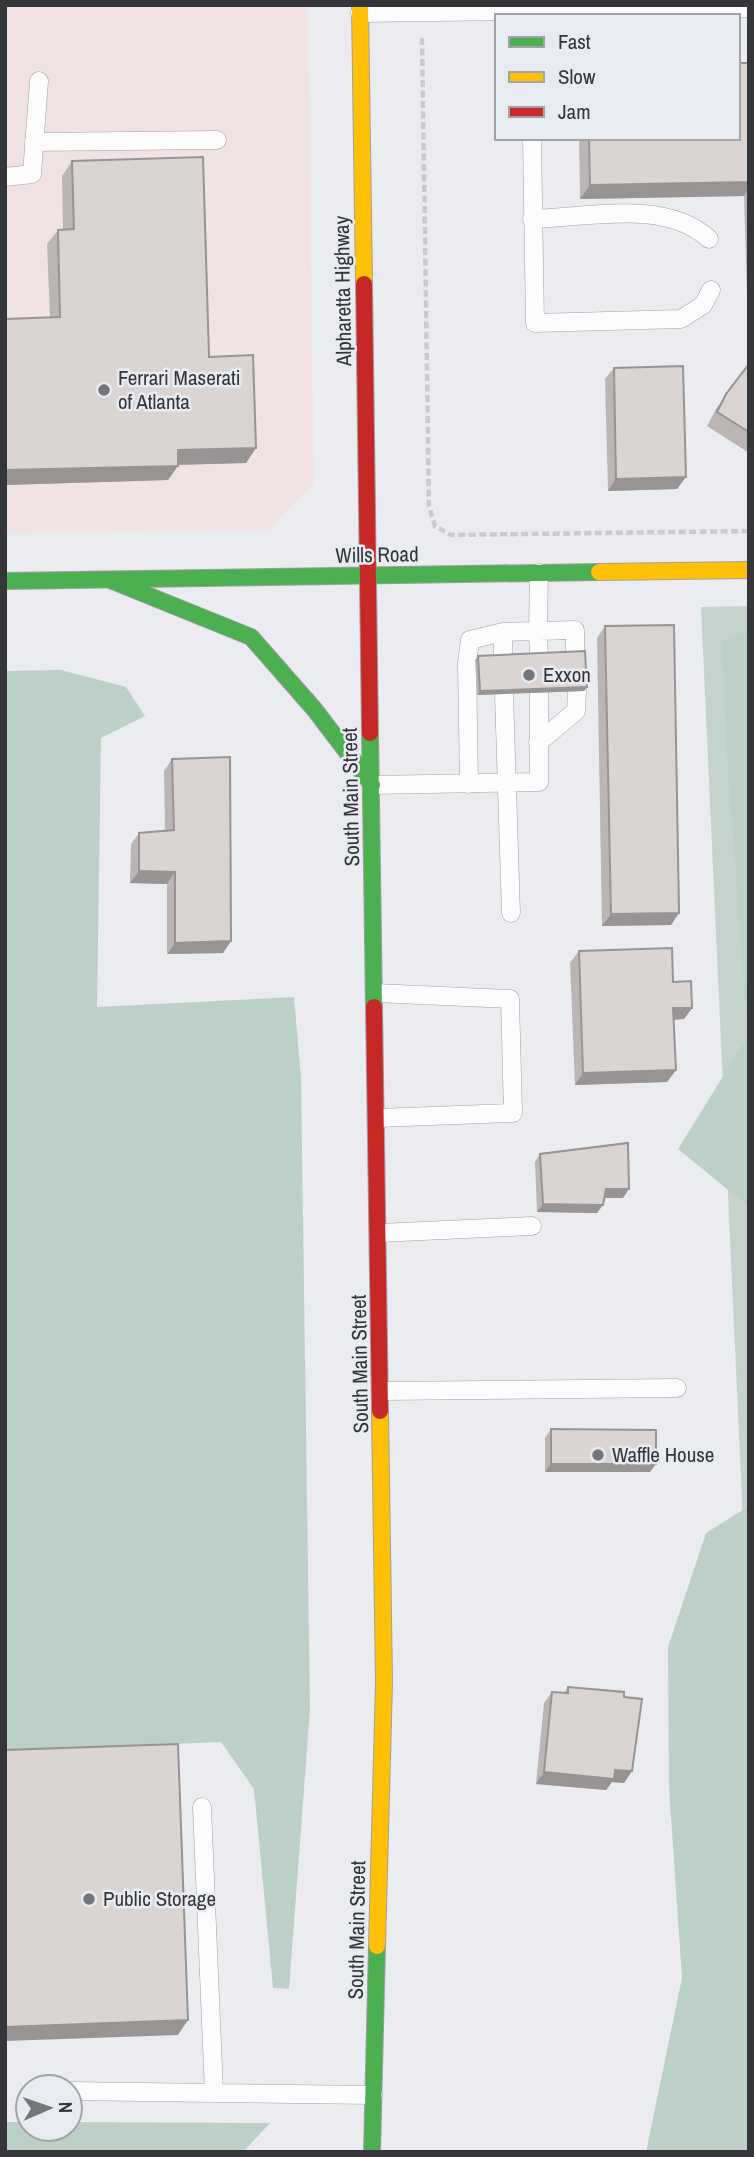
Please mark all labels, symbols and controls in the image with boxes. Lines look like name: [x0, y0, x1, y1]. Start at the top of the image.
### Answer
legend: [495, 14, 740, 140]
text: Fast: [558, 27, 591, 56]
text: Slow: [558, 62, 596, 91]
text: Jam: [558, 97, 591, 126]
street label: Alpharetta Highway: [327, 215, 358, 367]
place label: Ferrari Maserati of Atlanta: [118, 363, 241, 416]
marker: Ferrari Maserati of Atlanta: [96, 382, 112, 398]
street label: Wills Road: [335, 539, 419, 570]
place label: Exxon: [543, 660, 591, 689]
marker: Exxon: [521, 667, 537, 683]
street label: South Main Street: [335, 727, 366, 867]
street label: South Main Street: [344, 1294, 375, 1434]
place label: Waffle House: [612, 1440, 714, 1469]
marker: Waffle House: [590, 1447, 606, 1463]
street label: South Main Street: [341, 1860, 372, 2000]
place label: Public Storage: [103, 1884, 216, 1913]
marker: Public Storage: [81, 1891, 97, 1907]
north arrow: [14, 2073, 84, 2143]
text: N: [53, 2101, 79, 2113]

